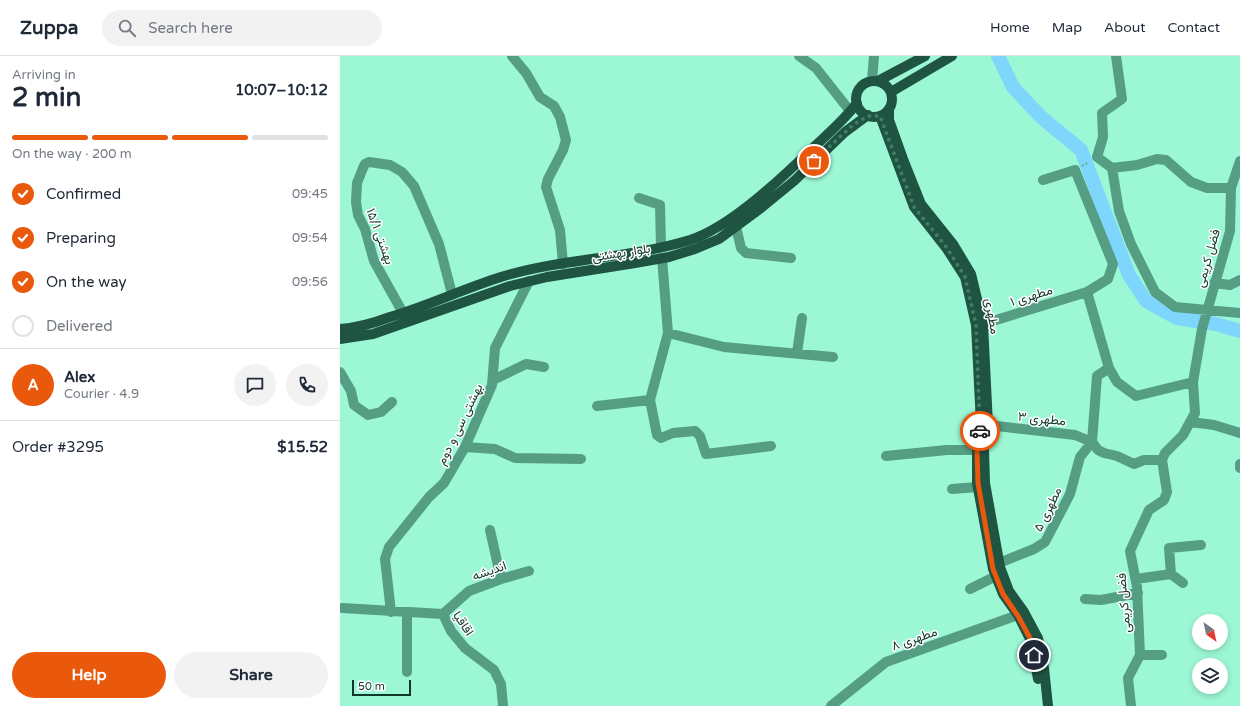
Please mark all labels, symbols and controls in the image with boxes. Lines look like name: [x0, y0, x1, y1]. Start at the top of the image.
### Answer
search box: [102, 10, 382, 46]
text: Zuppa: [20, 17, 78, 39]
icon: search: [116, 17, 138, 39]
text: Search here: [148, 19, 233, 37]
text: Home: [990, 19, 1030, 36]
text: Map: [1052, 19, 1082, 36]
text: About: [1104, 19, 1146, 36]
text: Contact: [1168, 19, 1220, 36]
text: Arriving in: [12, 67, 76, 83]
text: 10:07–10:12: [235, 81, 328, 99]
text: 2 min: [12, 82, 81, 113]
pin: [797, 144, 831, 178]
text: On the way · 200 m: [12, 146, 132, 162]
icon: bag: [803, 150, 825, 172]
icon: check: [12, 183, 34, 205]
text: Confirmed: [46, 185, 121, 203]
text: 09:45: [292, 186, 328, 202]
street label: ۱۵/۱ بهشتی: [363, 206, 398, 267]
icon: check: [12, 227, 34, 249]
street label: فضل کریمی: [1192, 227, 1224, 289]
text: Preparing: [46, 229, 116, 247]
text: 09:54: [292, 230, 328, 246]
street label: بلوار بهشتی: [591, 240, 652, 266]
icon: check: [12, 271, 34, 293]
text: On the way: [46, 273, 126, 291]
text: 09:56: [292, 274, 328, 290]
street label: مطهری ۱: [1008, 282, 1054, 310]
street label: مطهری: [981, 297, 1003, 336]
text: Delivered: [46, 317, 113, 335]
button: chat: [234, 364, 276, 406]
button: phone: [286, 364, 328, 406]
text: Alex: [64, 368, 95, 386]
text: A: [27, 376, 39, 394]
street label: بهشتی سی و دوم: [433, 381, 487, 468]
text: Courier · 4.9: [64, 386, 139, 402]
street label: مطهری ۳: [1017, 409, 1067, 429]
courier: [960, 411, 1000, 451]
icon: car: [969, 420, 991, 442]
text: Order #3295: [12, 438, 104, 456]
text: $15.52: [277, 438, 328, 456]
street label: مطهری ۵: [1030, 485, 1066, 534]
street label: اندیشه: [470, 558, 509, 584]
street label: فضل کریمی: [1113, 572, 1135, 634]
street label: اقاقیا: [449, 608, 477, 639]
north arrow: [1192, 614, 1228, 650]
map controls: [1192, 614, 1228, 694]
street label: مطهری ۸: [889, 624, 939, 654]
pin: [1017, 638, 1051, 672]
icon: home: [1023, 644, 1045, 666]
button: Help: [12, 652, 166, 698]
button: Share: [174, 652, 328, 698]
button: layers: [1192, 658, 1228, 694]
scale bar: [352, 678, 411, 697]
text: 50 m: [358, 680, 385, 693]

